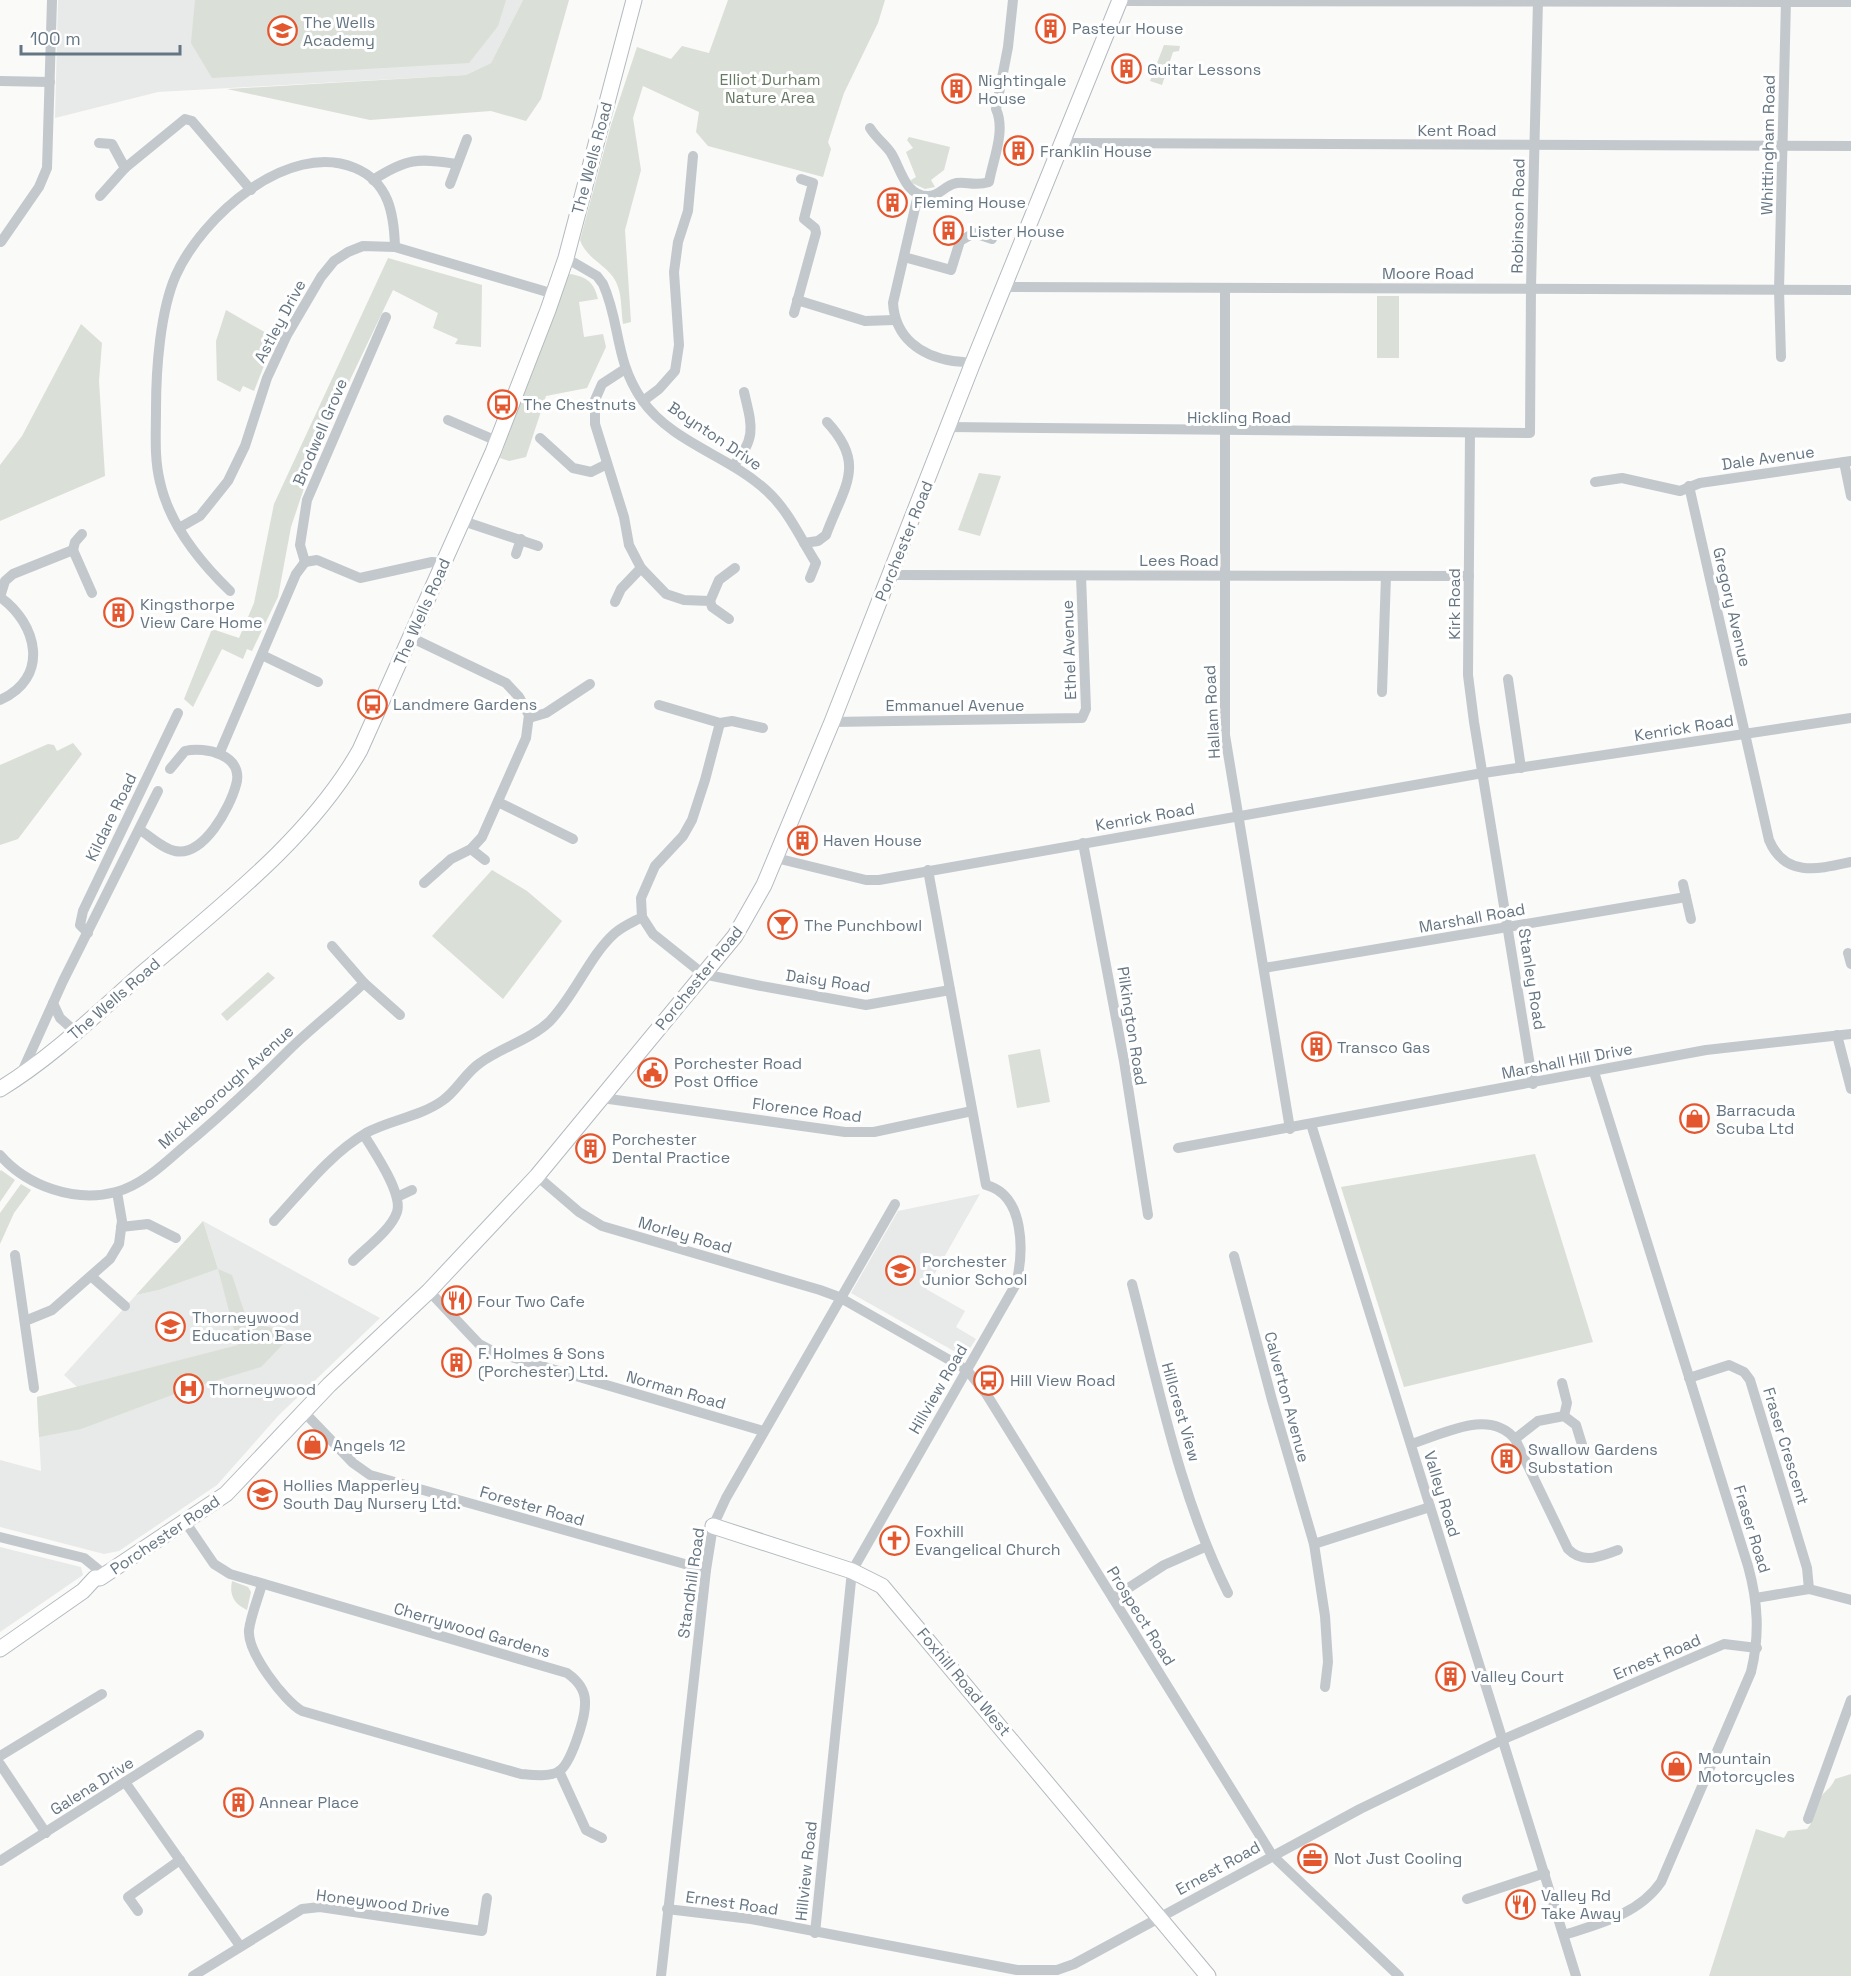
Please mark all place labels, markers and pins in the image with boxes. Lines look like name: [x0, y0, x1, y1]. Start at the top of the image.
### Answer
place label: The Wells Academy: [303, 12, 375, 51]
building icon: Pasteur House: [1035, 12, 1067, 44]
school or university icon: The Wells Academy: [266, 15, 298, 47]
place label: Pasteur House: [1072, 18, 1183, 39]
building icon: Guitar Lessons: [1110, 53, 1142, 85]
place label: Guitar Lessons: [1147, 59, 1261, 80]
place label: Nightingale House: [978, 70, 1066, 109]
building icon: Nightingale House: [941, 73, 973, 105]
building icon: Franklin House: [1003, 135, 1035, 167]
place label: Franklin House: [1040, 141, 1152, 162]
building icon: Fleming House: [877, 186, 909, 218]
place label: Fleming House: [914, 192, 1026, 213]
building icon: Lister House: [932, 215, 964, 247]
place label: Lister House: [969, 221, 1065, 242]
bus stop icon: The Chestnuts: [486, 388, 518, 420]
place label: The Chestnuts: [523, 394, 636, 415]
place label: Kingsthorpe View Care Home: [140, 594, 262, 633]
building icon: Kingsthorpe View Care Home: [103, 597, 135, 629]
bus stop icon: Landmere Gardens: [356, 688, 388, 720]
place label: Landmere Gardens: [393, 694, 537, 715]
building icon: Haven House: [786, 824, 818, 856]
place label: Haven House: [823, 830, 922, 851]
bar icon: The Punchbowl: [767, 909, 799, 941]
place label: The Punchbowl: [804, 915, 922, 936]
building icon: Transco Gas: [1300, 1031, 1332, 1063]
place label: Transco Gas: [1337, 1037, 1430, 1058]
place label: Porchester Road Post Office: [674, 1053, 802, 1092]
public building icon: Porchester Road Post Office: [637, 1056, 669, 1088]
place label: Barracuda Scuba Ltd: [1716, 1100, 1795, 1139]
shop icon: Barracuda Scuba Ltd: [1679, 1103, 1711, 1135]
place label: Porchester Dental Practice: [612, 1129, 730, 1168]
building icon: Porchester Dental Practice: [575, 1132, 607, 1164]
place label: Porchester Junior School: [922, 1251, 1028, 1290]
school or university icon: Porchester Junior School: [885, 1254, 917, 1286]
restaurant icon: Four Two Cafe: [440, 1285, 472, 1317]
place label: Four Two Cafe: [477, 1291, 585, 1312]
place label: Thorneywood Education Base: [192, 1307, 312, 1346]
school or university icon: Thorneywood Education Base: [155, 1310, 187, 1342]
place label: F. Holmes & Sons (Porchester) Ltd.: [478, 1343, 608, 1382]
building icon: F. Holmes & Sons (Porchester) Ltd.: [441, 1346, 473, 1378]
bus stop icon: Hill View Road: [973, 1364, 1005, 1396]
place label: Hill View Road: [1010, 1370, 1116, 1391]
hospital icon: Thorneywood: [172, 1373, 204, 1405]
place label: Thorneywood: [209, 1379, 316, 1400]
shop icon: Angels 12: [296, 1429, 328, 1461]
place label: Angels 12: [333, 1435, 405, 1456]
place label: Swallow Gardens Substation: [1528, 1439, 1658, 1478]
building icon: Swallow Gardens Substation: [1491, 1442, 1523, 1474]
place label: Hollies Mapperley South Day Nursery Ltd.: [283, 1475, 461, 1514]
school or university icon: Hollies Mapperley South Day Nursery Ltd.: [246, 1478, 278, 1510]
place label: Foxhill Evangelical Church: [915, 1521, 1061, 1560]
church icon: Foxhill Evangelical Church: [878, 1524, 910, 1556]
building icon: Valley Court: [1434, 1660, 1466, 1692]
place label: Valley Court: [1471, 1666, 1564, 1687]
place label: Mountain Motorcycles: [1698, 1748, 1795, 1787]
shop icon: Mountain Motorcycles: [1661, 1751, 1693, 1783]
building icon: Annear Place: [222, 1786, 254, 1818]
place label: Annear Place: [259, 1792, 359, 1813]
office icon: Not Just Cooling: [1297, 1842, 1329, 1874]
place label: Not Just Cooling: [1334, 1848, 1462, 1869]
place label: Valley Rd Take Away: [1541, 1885, 1621, 1924]
restaurant icon: Valley Rd Take Away: [1504, 1888, 1536, 1920]

